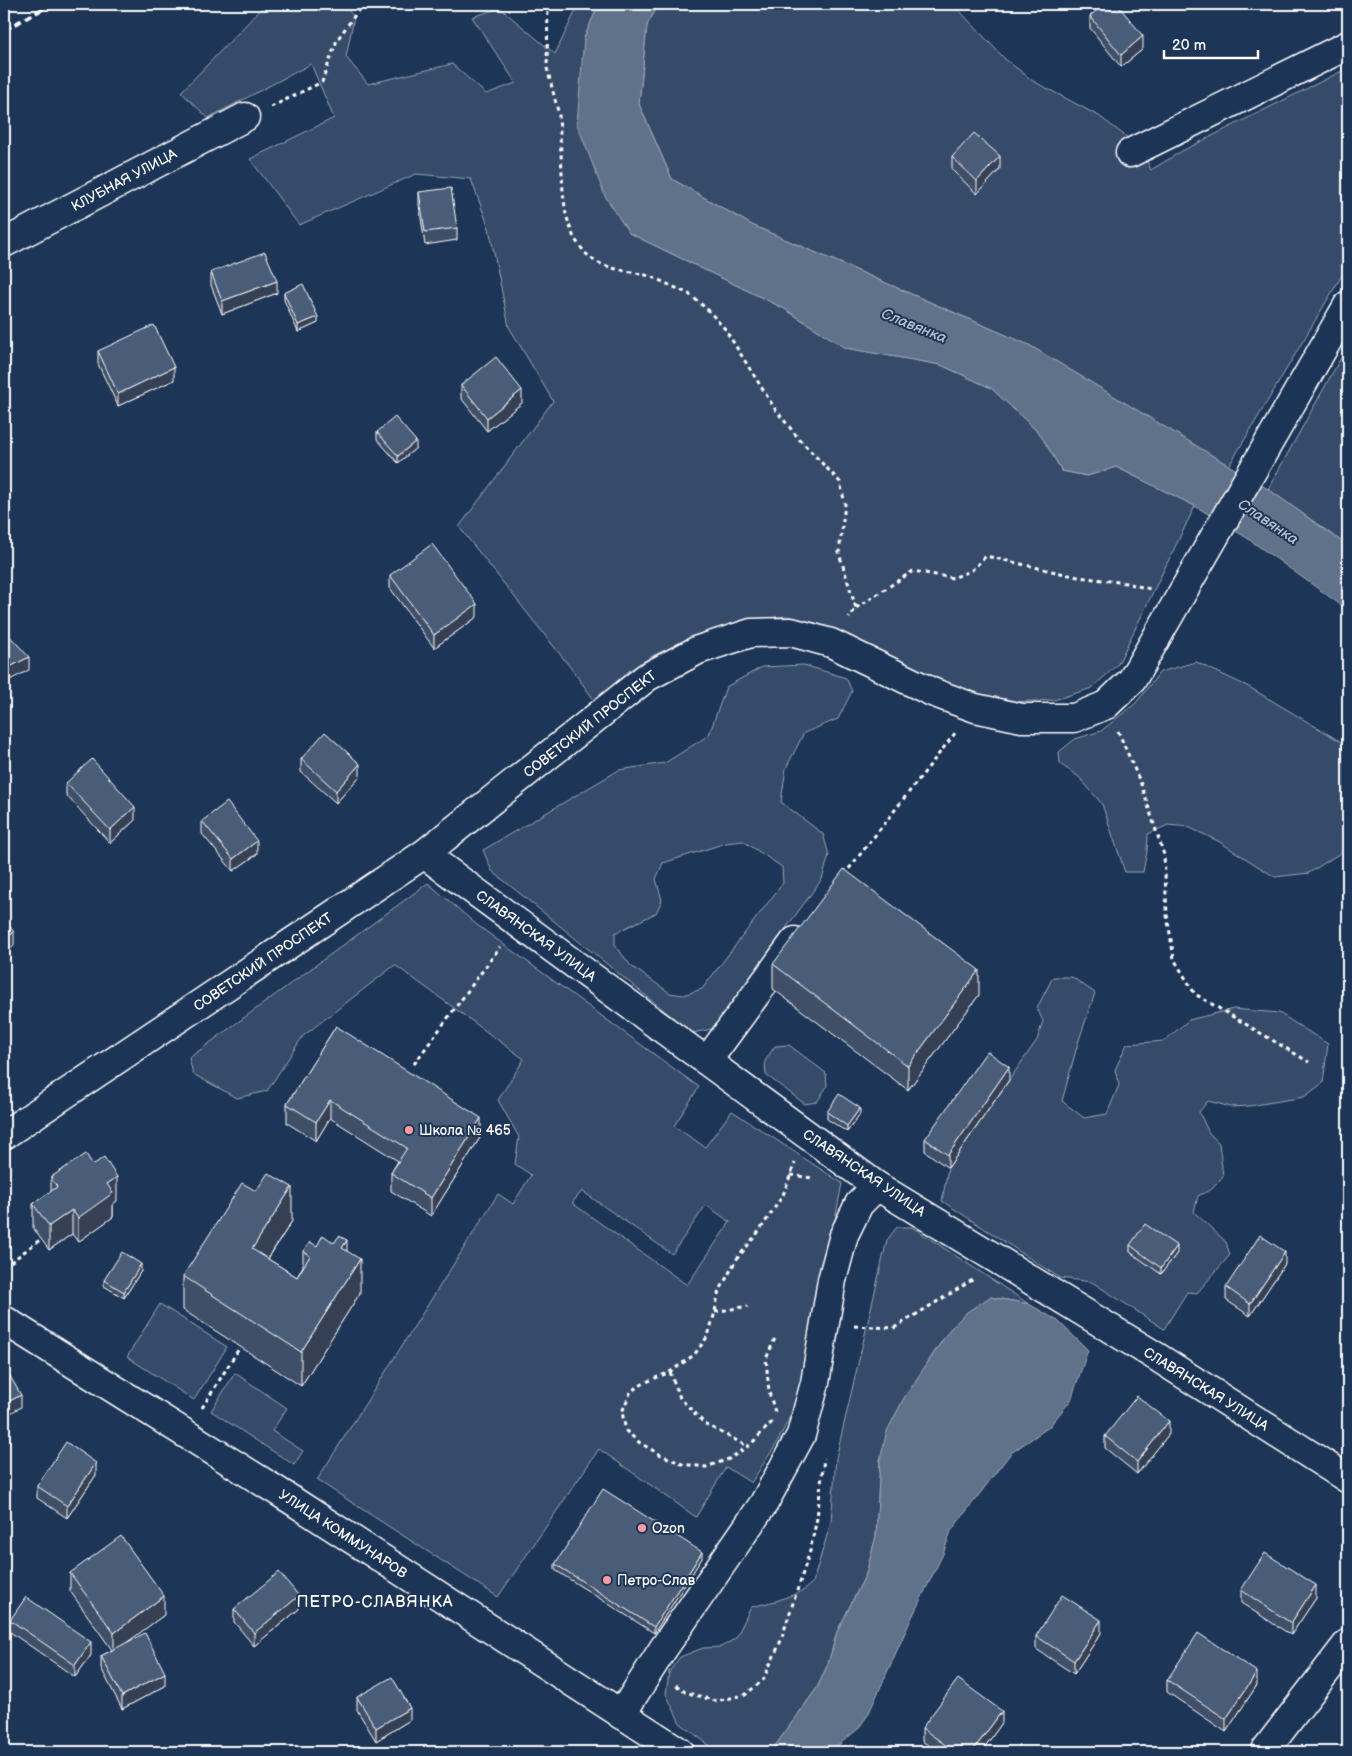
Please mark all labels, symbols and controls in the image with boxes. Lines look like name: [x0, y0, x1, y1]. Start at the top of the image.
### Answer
scale bar: [1164, 28, 1258, 60]
text: 20 m: [1172, 36, 1206, 55]
street label: КЛУБНАЯ УЛИЦА: [68, 145, 180, 215]
water label: Славянка: [878, 304, 950, 348]
water label: Славянка: [1234, 495, 1302, 549]
street label: СОВЕТСКИЙ ПРОСПЕКТ: [520, 666, 660, 781]
street label: СЛАВЯНСКАЯ УЛИЦА: [473, 887, 600, 986]
street label: СОВЕТСКИЙ ПРОСПЕКТ: [190, 909, 336, 1015]
place label: Школа № 465: [419, 1122, 511, 1139]
marker: Школа № 465: [403, 1124, 415, 1136]
street label: СЛАВЯНСКАЯ УЛИЦА: [800, 1126, 929, 1221]
street label: СЛАВЯНСКАЯ УЛИЦА: [1140, 1344, 1272, 1435]
street label: УЛИЦА КОММУНАРОВ: [276, 1486, 410, 1582]
place label: Ozon: [652, 1520, 685, 1537]
marker: Ozon: [636, 1522, 648, 1534]
place label: Петро-Слав: [617, 1572, 696, 1589]
marker: Петро-Слав: [601, 1574, 613, 1586]
district label: ПЕТРО-СЛАВЯНКА: [296, 1593, 454, 1612]

